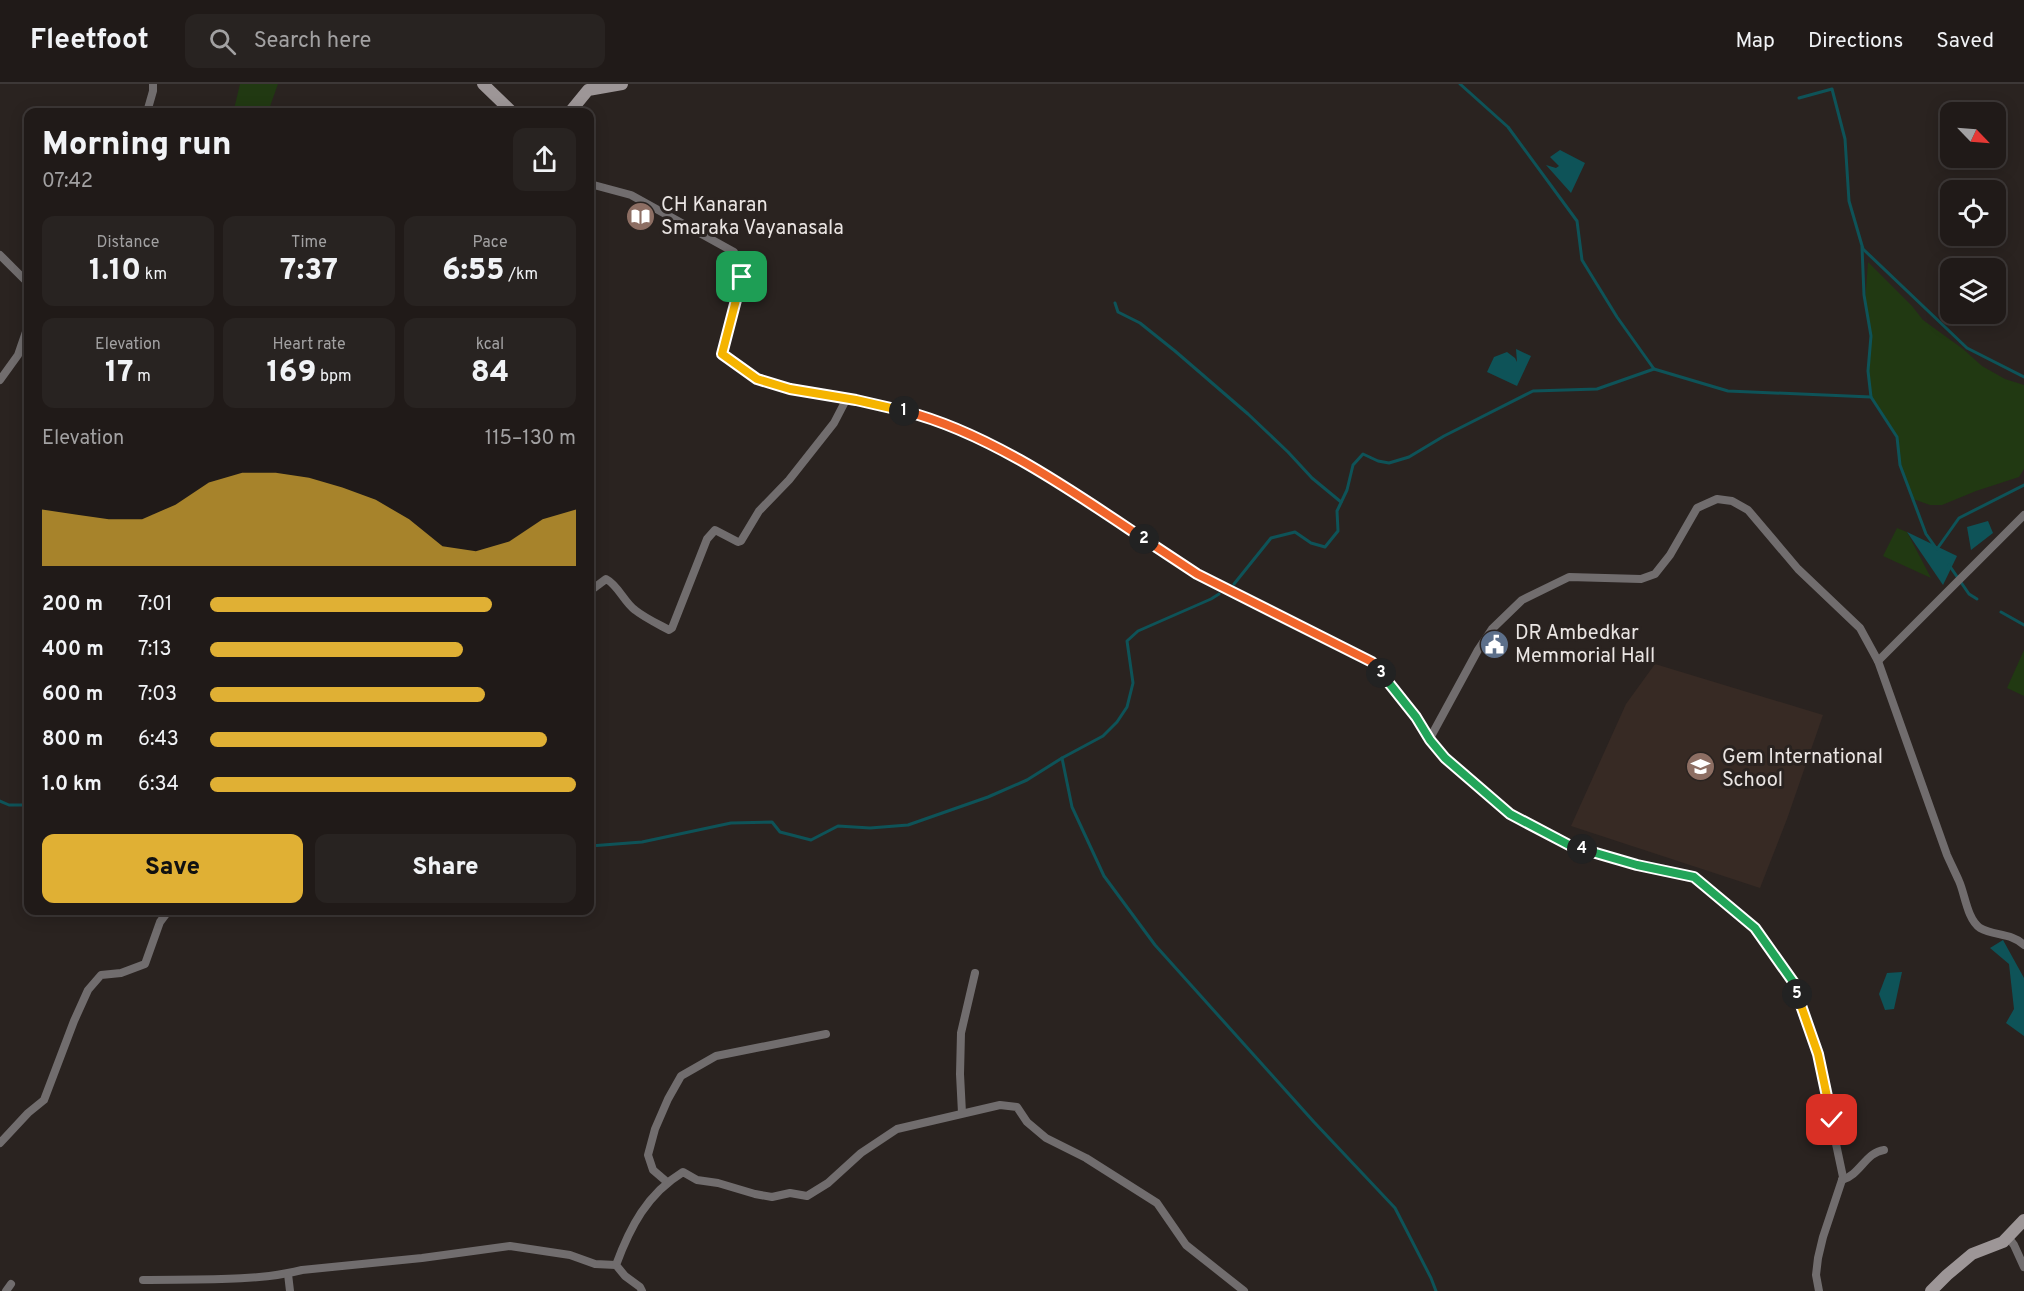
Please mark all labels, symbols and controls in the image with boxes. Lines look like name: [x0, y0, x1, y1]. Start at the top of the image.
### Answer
search box: [185, 14, 605, 68]
text: Fleetfoot: [30, 23, 149, 59]
icon: search: [206, 25, 239, 58]
text: Search here: [254, 28, 371, 55]
text: Map: [1735, 28, 1775, 55]
text: Directions: [1808, 28, 1903, 55]
text: Saved: [1936, 28, 1994, 55]
north arrow: [1940, 102, 2006, 168]
map controls: [1940, 102, 2006, 324]
text: Morning run: [42, 125, 232, 167]
button: share: [513, 128, 576, 191]
text: 07:42: [42, 169, 93, 195]
button: locate: [1940, 180, 2006, 246]
place label: CH Kanaran Smaraka Vayanasala: [661, 193, 844, 242]
library icon: CH Kanaran Smaraka Vayanasala: [624, 200, 656, 232]
text: Distance: [97, 233, 159, 253]
text: Time: [291, 233, 327, 253]
text: Pace: [472, 233, 508, 253]
pin: [716, 251, 767, 302]
text: 1.10: [89, 253, 141, 290]
text: 7:37: [280, 253, 338, 290]
text: 6:55: [442, 253, 504, 290]
button: layers: [1940, 258, 2006, 324]
icon: arrive: [725, 260, 758, 293]
text: km: [141, 265, 167, 285]
text: /km: [504, 265, 538, 285]
text: Elevation: [95, 335, 161, 355]
text: Heart rate: [272, 335, 346, 355]
text: kcal: [476, 335, 504, 355]
text: 17: [105, 355, 134, 392]
text: 169: [266, 355, 316, 392]
text: 84: [471, 355, 509, 392]
text: m: [134, 367, 151, 387]
text: bpm: [316, 367, 352, 387]
pin: 1: [889, 396, 919, 426]
text: 1: [901, 401, 907, 421]
text: Elevation: [42, 426, 124, 452]
text: 115–130 m: [485, 426, 576, 452]
pin: 2: [1129, 524, 1159, 554]
text: 2: [1139, 529, 1149, 549]
text: 200 m: [42, 592, 103, 618]
text: 7:01: [138, 592, 172, 618]
place label: DR Ambedkar Memmorial Hall: [1515, 621, 1655, 670]
public building icon: DR Ambedkar Memmorial Hall: [1478, 628, 1510, 660]
text: 400 m: [42, 637, 104, 663]
text: 7:13: [138, 637, 172, 663]
pin: 3: [1366, 658, 1396, 688]
text: 3: [1376, 663, 1386, 683]
text: 600 m: [42, 682, 103, 708]
text: 7:03: [138, 682, 177, 708]
text: 800 m: [42, 727, 103, 753]
text: 6:43: [138, 727, 179, 753]
place label: Gem International School: [1722, 745, 1883, 794]
school or university icon: Gem International School: [1685, 751, 1717, 783]
text: 1.0 km: [42, 772, 102, 798]
text: 6:34: [138, 772, 179, 798]
button: Save: [42, 834, 303, 903]
button: Share: [315, 834, 576, 903]
pin: 4: [1567, 834, 1597, 864]
text: 4: [1577, 839, 1587, 859]
pin: 5: [1782, 979, 1812, 1009]
text: 5: [1792, 984, 1802, 1004]
pin: [1806, 1094, 1857, 1145]
icon: check: [1815, 1103, 1848, 1136]

